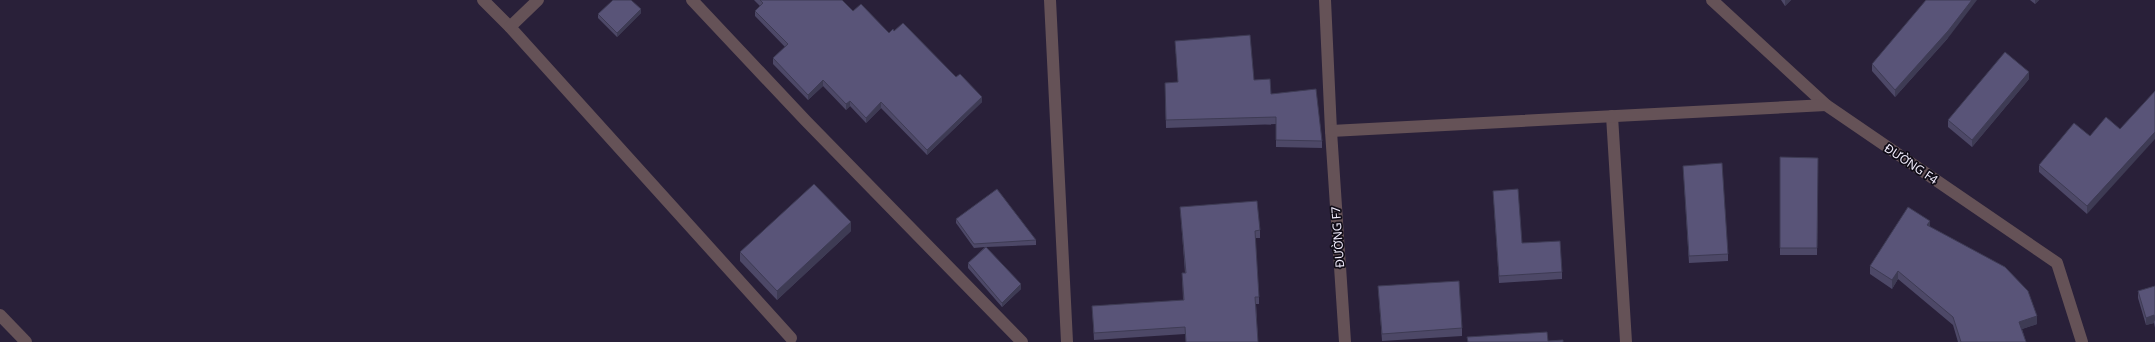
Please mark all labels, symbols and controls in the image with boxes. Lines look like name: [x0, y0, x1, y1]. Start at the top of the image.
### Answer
street label: ĐƯỜNG F4: [1881, 139, 1942, 188]
street label: ĐƯỜNG F7: [1327, 206, 1348, 268]

